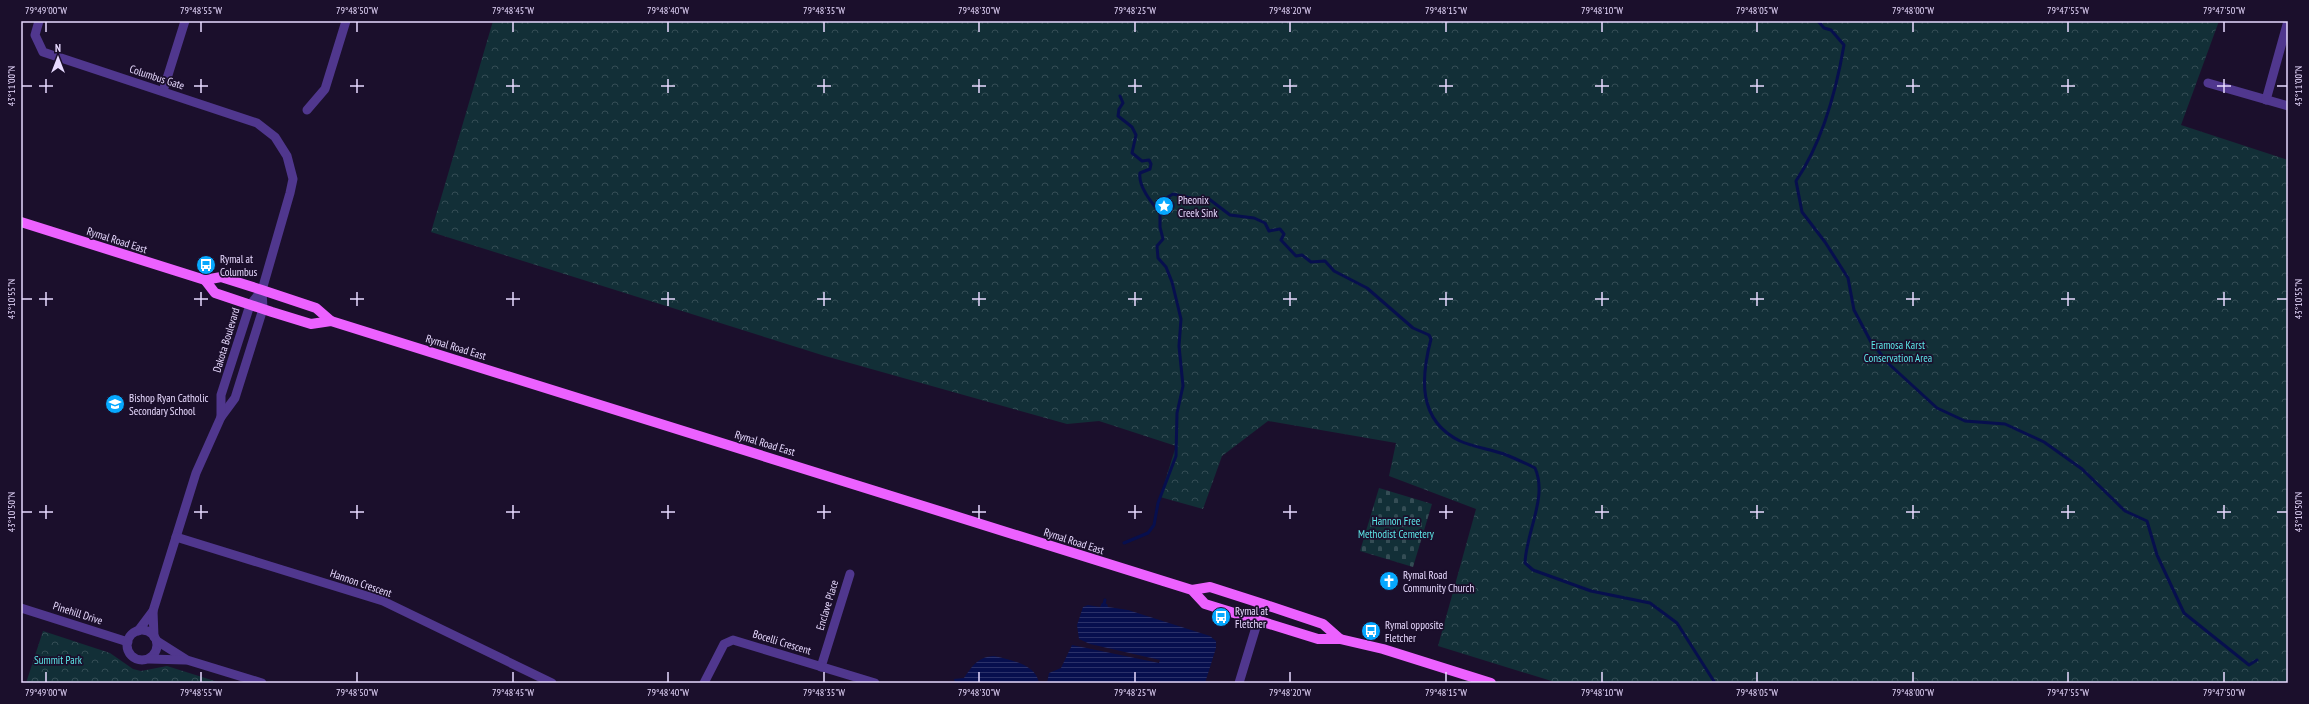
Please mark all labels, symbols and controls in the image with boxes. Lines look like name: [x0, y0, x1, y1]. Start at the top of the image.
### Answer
text: 79°49'00"W: [25, 4, 67, 17]
text: 79°48'55"W: [180, 4, 222, 17]
text: 79°48'50"W: [336, 4, 378, 17]
text: 79°48'45"W: [492, 4, 534, 17]
text: 79°48'40"W: [647, 4, 689, 17]
text: 79°48'35"W: [803, 4, 845, 17]
text: 79°48'30"W: [958, 4, 1000, 17]
text: 79°48'25"W: [1114, 4, 1156, 17]
text: 79°48'20"W: [1269, 4, 1311, 17]
text: 79°48'15"W: [1425, 4, 1467, 17]
text: 79°48'10"W: [1581, 4, 1623, 17]
text: 79°48'05"W: [1736, 4, 1778, 17]
text: 79°48'00"W: [1892, 4, 1934, 17]
text: 79°47'55"W: [2047, 4, 2089, 17]
text: 79°47'50"W: [2203, 4, 2245, 17]
north arrow: [38, 38, 78, 78]
text: N: [55, 41, 61, 55]
street label: Columbus Gate: [128, 62, 187, 93]
text: 43°11'00"N: [5, 66, 18, 106]
text: 43°11'00"N: [2292, 66, 2305, 106]
place label: Pheonix Creek Sink: [1178, 193, 1218, 220]
place icon: Pheonix Creek Sink: [1153, 195, 1175, 217]
street label: Rymal Road East: [85, 224, 149, 256]
place label: Rymal at Columbus: [220, 252, 258, 279]
bus stop icon: Rymal at Columbus: [195, 254, 217, 276]
text: 43°10'55"N: [5, 279, 18, 319]
text: 43°10'55"N: [2292, 279, 2305, 319]
street label: Dakota Boulevard: [210, 306, 243, 374]
street label: Rymal Road East: [424, 331, 488, 363]
park label: Eramosa Karst Conservation Area: [1864, 338, 1932, 365]
place label: Bishop Ryan Catholic Secondary School: [129, 391, 209, 418]
school or university icon: Bishop Ryan Catholic Secondary School: [104, 393, 126, 415]
street label: Rymal Road East: [733, 427, 797, 459]
text: 43°10'50"N: [5, 492, 18, 532]
text: 43°10'50"N: [2292, 492, 2305, 532]
park label: Hannon Free Methodist Cemetery: [1358, 514, 1435, 541]
street label: Rymal Road East: [1042, 525, 1106, 557]
street label: Hannon Crescent: [328, 566, 394, 600]
place label: Rymal Road Community Church: [1403, 568, 1474, 595]
church icon: Rymal Road Community Church: [1378, 570, 1400, 592]
street label: Enclave Place: [813, 578, 841, 632]
street label: Pinehill Drive: [51, 598, 105, 628]
place label: Rymal at Fletcher: [1235, 604, 1268, 631]
bus stop icon: Rymal at Fletcher: [1210, 606, 1232, 628]
place label: Rymal opposite Fletcher: [1385, 618, 1444, 645]
bus stop icon: Rymal opposite Fletcher: [1360, 620, 1382, 642]
street label: Bocelli Crescent: [751, 626, 813, 658]
park label: Summit Park: [34, 653, 83, 667]
text: 79°49'00"W: [25, 686, 67, 699]
text: 79°48'55"W: [180, 686, 222, 699]
text: 79°48'50"W: [336, 686, 378, 699]
text: 79°48'45"W: [492, 686, 534, 699]
text: 79°48'40"W: [647, 686, 689, 699]
text: 79°48'35"W: [803, 686, 845, 699]
text: 79°48'30"W: [958, 686, 1000, 699]
text: 79°48'25"W: [1114, 686, 1156, 699]
text: 79°48'20"W: [1269, 686, 1311, 699]
text: 79°48'15"W: [1425, 686, 1467, 699]
text: 79°48'10"W: [1581, 686, 1623, 699]
text: 79°48'05"W: [1736, 686, 1778, 699]
text: 79°48'00"W: [1892, 686, 1934, 699]
text: 79°47'55"W: [2047, 686, 2089, 699]
text: 79°47'50"W: [2203, 686, 2245, 699]

